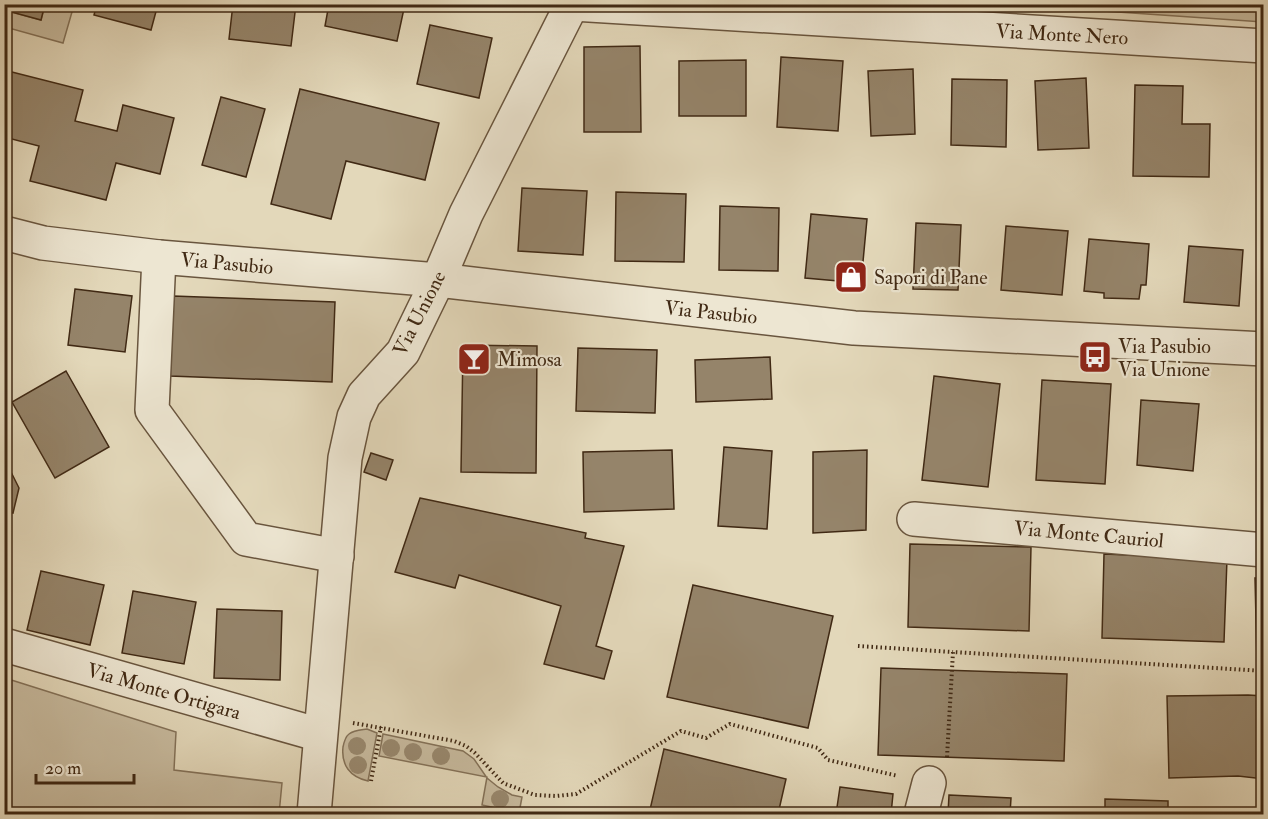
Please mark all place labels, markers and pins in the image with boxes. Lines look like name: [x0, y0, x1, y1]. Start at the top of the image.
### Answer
shop icon: Sapori di Pane: [833, 259, 869, 295]
place label: Sapori di Pane: [874, 265, 988, 291]
place label: Via Pasubio Via Unione: [1118, 334, 1211, 382]
bus stop icon: Via Pasubio Via Unione: [1077, 339, 1113, 375]
bar icon: Mimosa: [456, 341, 492, 377]
place label: Mimosa: [497, 347, 563, 372]

